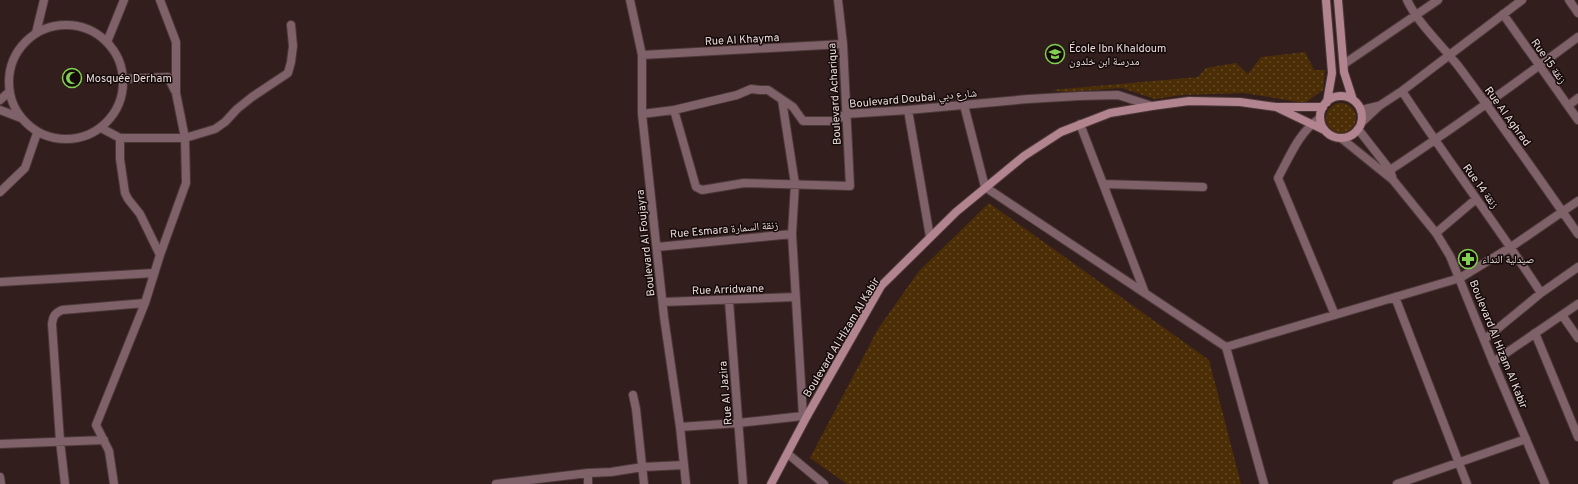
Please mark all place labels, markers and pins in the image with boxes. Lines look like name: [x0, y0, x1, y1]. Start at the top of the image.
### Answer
place label: École Ibn Khaldoum مدرسة ابن خلدون: [1069, 41, 1166, 69]
school or university icon: École Ibn Khaldoum مدرسة ابن خلدون: [1044, 43, 1066, 65]
mosque icon: Mosquée Derham: [61, 67, 83, 89]
place label: Mosquée Derham: [86, 72, 172, 86]
pharmacy icon: صيدلية النداء: [1457, 248, 1479, 270]
place label: صيدلية النداء: [1482, 253, 1534, 267]

